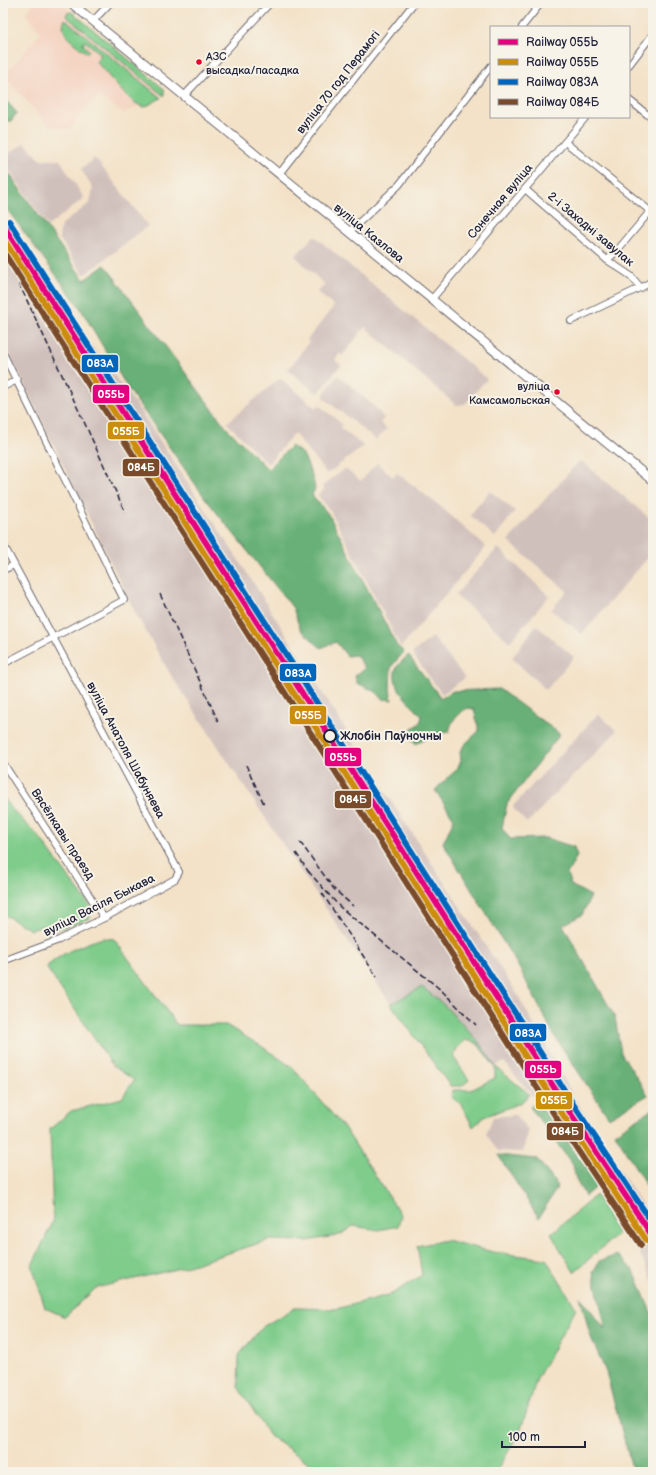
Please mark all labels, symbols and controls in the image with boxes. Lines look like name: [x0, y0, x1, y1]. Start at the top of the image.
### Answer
legend: [490, 26, 630, 118]
street label: вуліца 70 год Перамогі: [293, 28, 383, 137]
text: Railway 055Ь: [526, 35, 598, 50]
place label: АЗС высадка/пасадка: [205, 50, 300, 77]
text: Railway 055Б: [526, 55, 599, 70]
marker: АЗС высадка/пасадка: [194, 57, 204, 67]
text: Railway 083А: [526, 75, 599, 90]
text: Railway 084Б: [526, 95, 600, 110]
street label: Сонечная вуліца: [465, 161, 536, 242]
street label: 2-і Заходні завулак: [544, 189, 637, 270]
street label: вуліца Казлова: [331, 200, 407, 266]
line badge: 083А: [81, 354, 119, 373]
text: 083А: [87, 357, 113, 370]
place label: вуліца Камсамольская: [469, 380, 550, 407]
line badge: 055Ь: [92, 384, 130, 404]
marker: вуліца Камсамольская: [552, 387, 562, 397]
text: 055Ь: [98, 388, 125, 401]
line badge: 055Б: [107, 421, 145, 440]
text: 055Б: [112, 425, 140, 438]
line badge: 084Б: [122, 458, 160, 477]
text: 084Б: [127, 461, 155, 474]
line badge: 083А: [279, 663, 317, 682]
text: 083А: [285, 667, 311, 680]
street label: вуліца Анатоля Шабуняева: [83, 679, 168, 821]
line badge: 055Б: [289, 705, 327, 725]
text: 055Б: [294, 709, 322, 722]
marker: Жлобін Паўночны: [323, 729, 337, 743]
place label: Жлобін Паўночны: [340, 729, 442, 744]
line badge: 055Ь: [324, 747, 362, 767]
text: 055Ь: [330, 751, 357, 764]
street label: Вясёлкавы праезд: [28, 786, 98, 883]
line badge: 084Б: [334, 790, 372, 809]
text: 084Б: [339, 793, 367, 806]
street label: вуліца Васіля Быкава: [41, 871, 157, 940]
line badge: 083А: [509, 1023, 547, 1042]
text: 083А: [515, 1027, 541, 1040]
line badge: 055Ь: [524, 1060, 562, 1079]
text: 055Ь: [530, 1063, 557, 1076]
line badge: 055Б: [535, 1091, 573, 1110]
text: 055Б: [540, 1094, 568, 1107]
line badge: 084Б: [546, 1122, 584, 1141]
text: 084Б: [551, 1125, 579, 1138]
scale bar: [502, 1423, 585, 1449]
text: 100 m: [508, 1430, 540, 1445]

